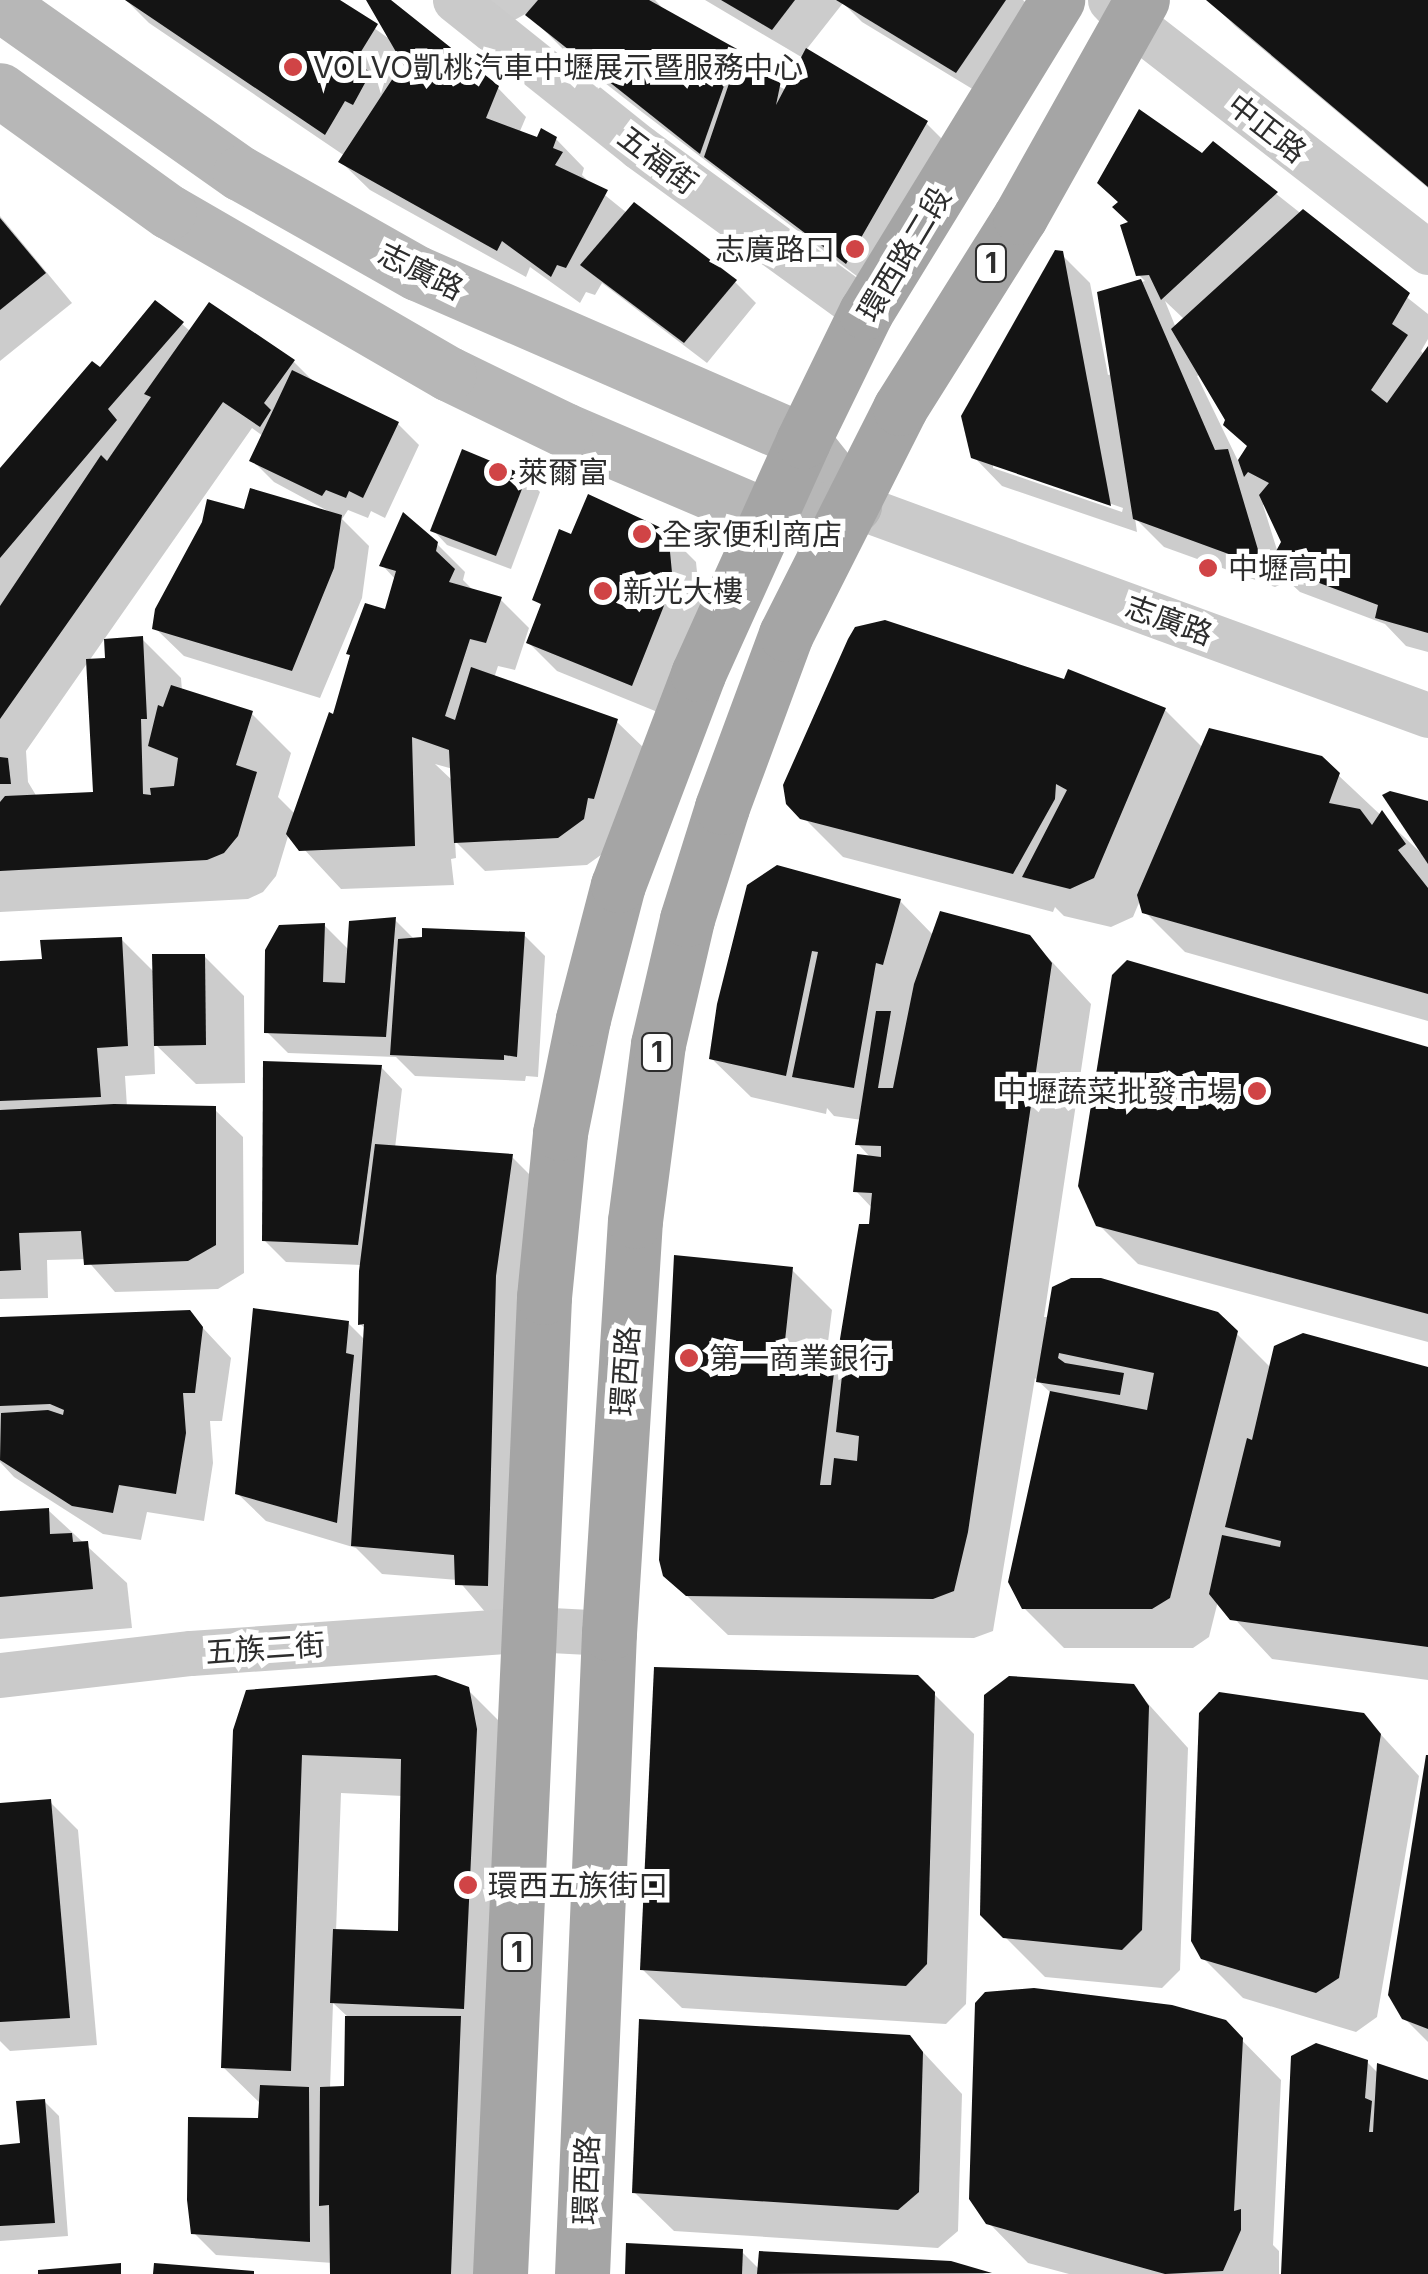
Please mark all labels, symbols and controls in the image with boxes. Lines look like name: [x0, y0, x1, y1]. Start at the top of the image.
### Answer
place label: VOLVO凱桃汽車中壢展示暨服務中心: [313, 49, 803, 85]
marker: VOLVO凱桃汽車中壢展示暨服務中心: [282, 56, 304, 78]
street label: 中正路: [1220, 86, 1314, 170]
street label: 五福街: [611, 119, 705, 201]
street label: 環西路二段: [850, 180, 958, 328]
place label: 志廣路口: [715, 231, 835, 267]
street label: 志廣路: [373, 235, 469, 307]
marker: 志廣路口: [844, 238, 866, 260]
road number: 1: [974, 240, 1008, 286]
place label: 萊爾富: [518, 454, 608, 490]
marker: 萊爾富: [487, 461, 509, 483]
place label: 全家便利商店: [662, 516, 842, 552]
marker: 全家便利商店: [631, 523, 653, 545]
place label: 中壢高中: [1228, 550, 1348, 586]
marker: 中壢高中: [1197, 557, 1219, 579]
place label: 新光大樓: [623, 573, 743, 609]
marker: 新光大樓: [592, 580, 614, 602]
street label: 志廣路: [1121, 588, 1217, 652]
road number: 1: [640, 1029, 674, 1075]
place label: 中壢蔬菜批發市場: [997, 1073, 1237, 1109]
marker: 中壢蔬菜批發市場: [1246, 1080, 1268, 1102]
street label: 環西路: [604, 1325, 646, 1417]
place label: 第一商業銀行: [709, 1340, 889, 1376]
marker: 第一商業銀行: [678, 1347, 700, 1369]
street label: 五族二街: [204, 1626, 326, 1670]
place label: 環西五族街口: [488, 1867, 668, 1903]
marker: 環西五族街口: [457, 1874, 479, 1896]
road number: 1: [500, 1929, 534, 1975]
street label: 環西路: [566, 2134, 606, 2226]

